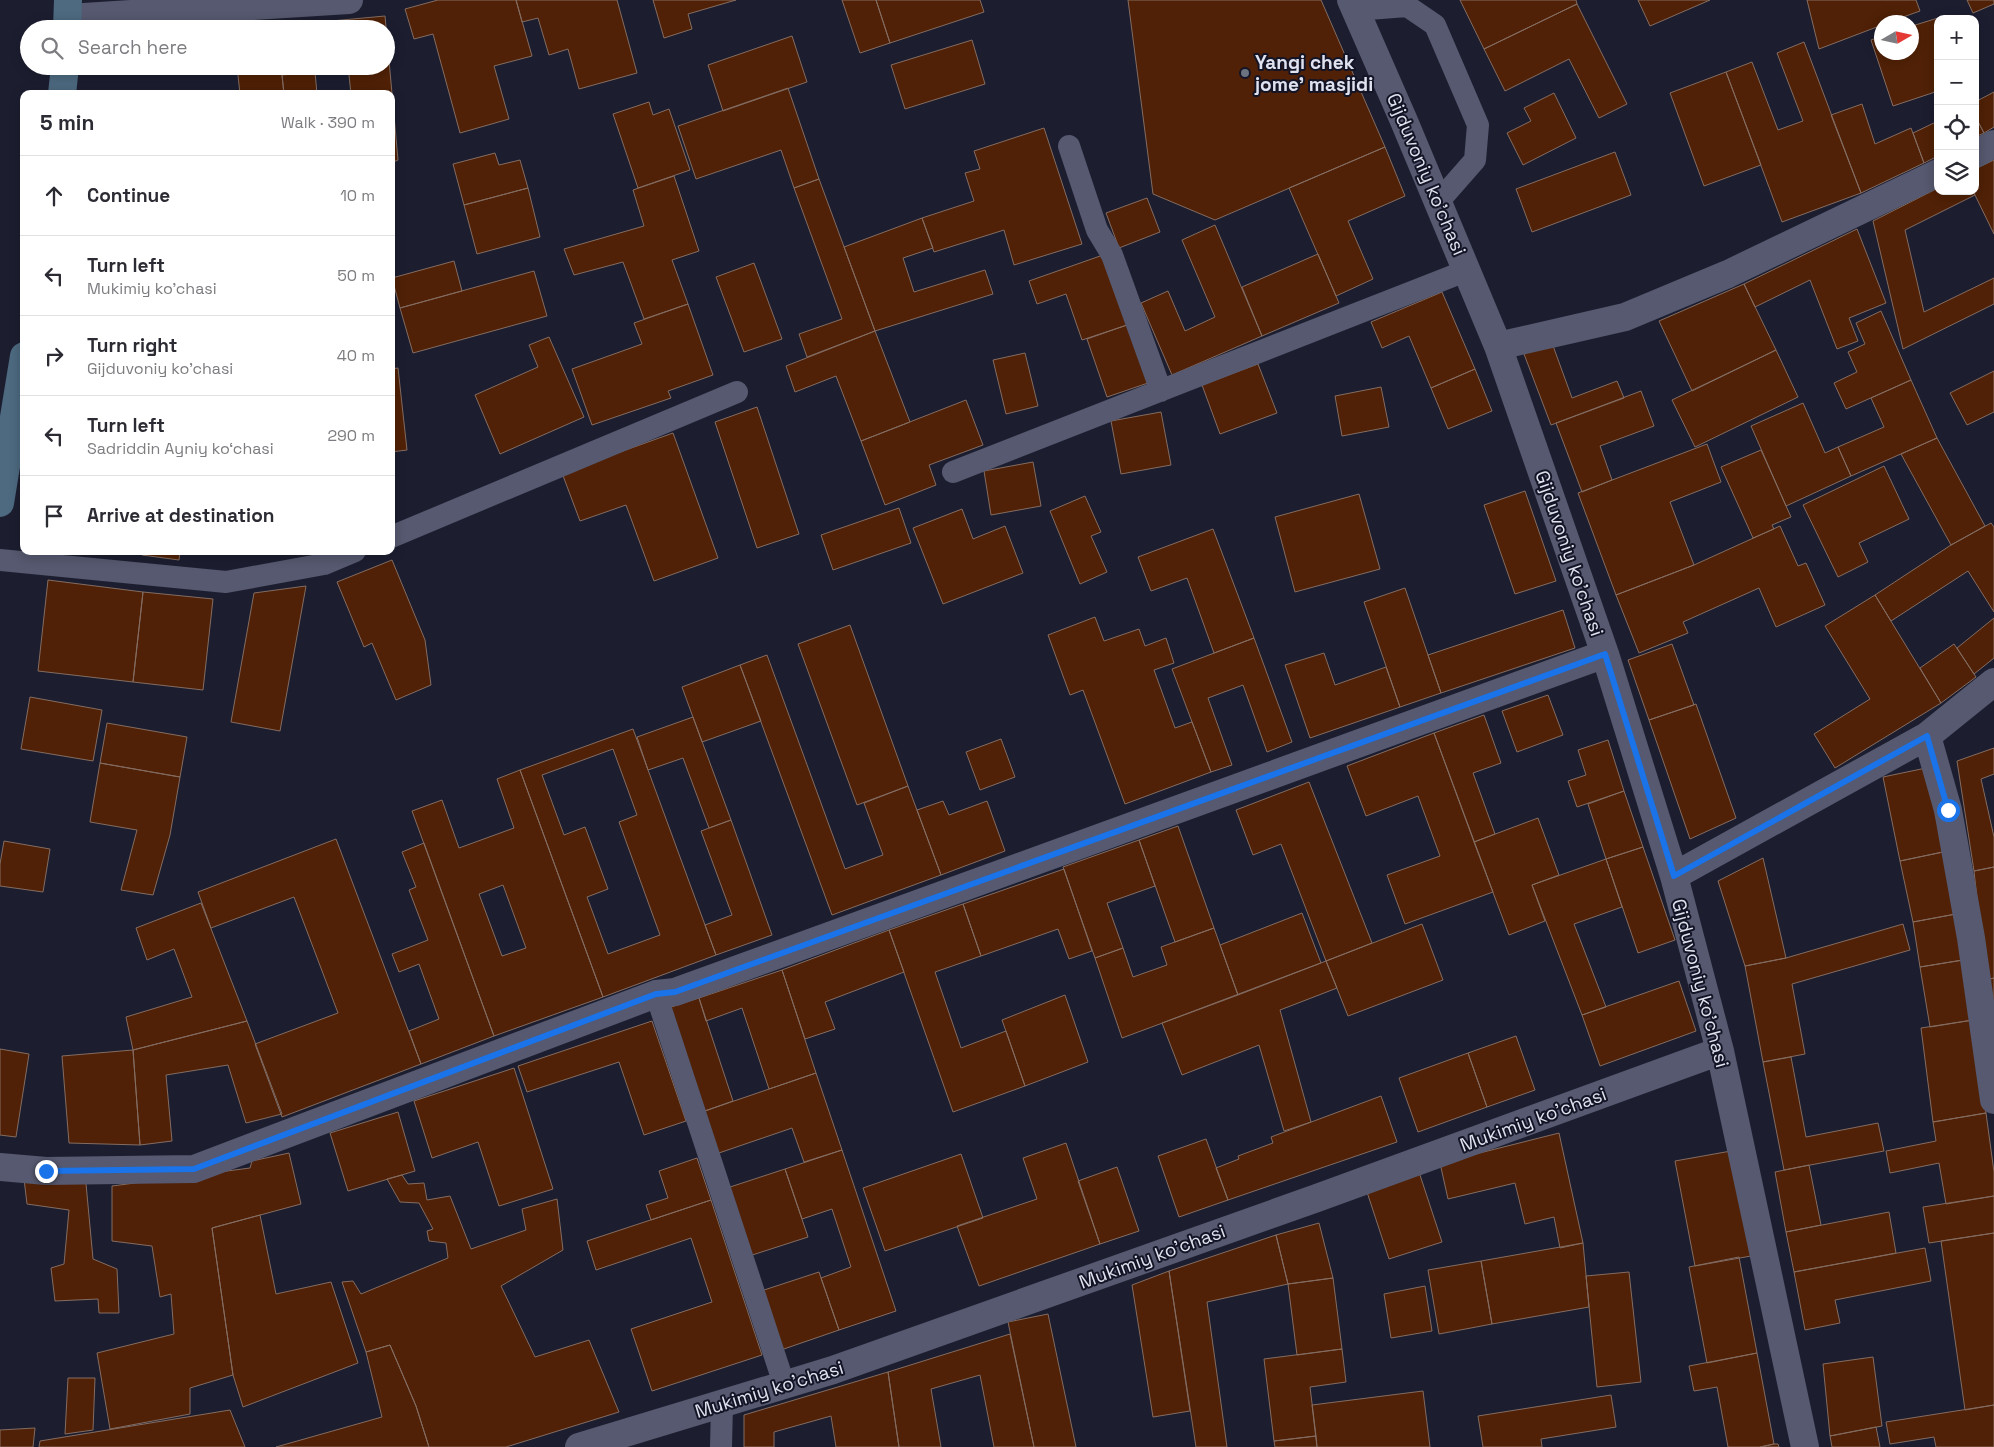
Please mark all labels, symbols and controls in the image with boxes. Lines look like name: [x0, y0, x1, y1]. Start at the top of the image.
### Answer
north arrow: [1874, 15, 1919, 60]
map controls: [1934, 15, 1979, 195]
button: +: [1934, 15, 1979, 60]
search box: [20, 20, 395, 75]
icon: search: [38, 34, 66, 62]
text: Search here: [78, 35, 188, 60]
place label: Yangi chek jome' masjidi: [1254, 50, 1373, 97]
button: −: [1934, 60, 1979, 105]
marker: Yangi chek jome' masjidi: [1239, 67, 1251, 79]
street label: Gijduvoniy ko'chasi: [1381, 89, 1472, 259]
button: locate: [1934, 105, 1979, 150]
text: 5 min: [40, 109, 94, 136]
text: Walk · 390 m: [281, 112, 375, 133]
button: layers: [1934, 150, 1979, 195]
icon: ahead: [40, 182, 68, 210]
text: Continue: [87, 183, 170, 208]
text: 10 m: [340, 185, 375, 206]
text: Turn left: [87, 253, 165, 278]
icon: left: [40, 262, 68, 290]
text: 50 m: [337, 265, 375, 286]
text: Mukimiy ko'chasi: [87, 278, 217, 299]
text: Turn right: [87, 333, 177, 358]
icon: right: [40, 342, 68, 370]
text: 40 m: [337, 345, 375, 366]
text: Gijduvoniy ko'chasi: [87, 358, 233, 379]
text: Turn left: [87, 413, 165, 438]
icon: left: [40, 422, 68, 450]
text: 290 m: [327, 425, 375, 446]
text: Sadriddin Ayniy koʻchasi: [87, 438, 274, 459]
street label: Gijduvoniy ko'chasi: [1529, 467, 1610, 639]
icon: arrive: [40, 502, 68, 530]
text: Arrive at destination: [87, 503, 275, 528]
route start: [1937, 799, 1960, 822]
street label: Gijduvoniy ko'chasi: [1666, 896, 1735, 1070]
street label: Mukimiy ko'chasi: [1457, 1081, 1610, 1158]
route end: [35, 1160, 58, 1183]
street label: Mukimiy ko'chasi: [1076, 1218, 1229, 1295]
street label: Mukimiy ko'chasi: [692, 1355, 846, 1424]

